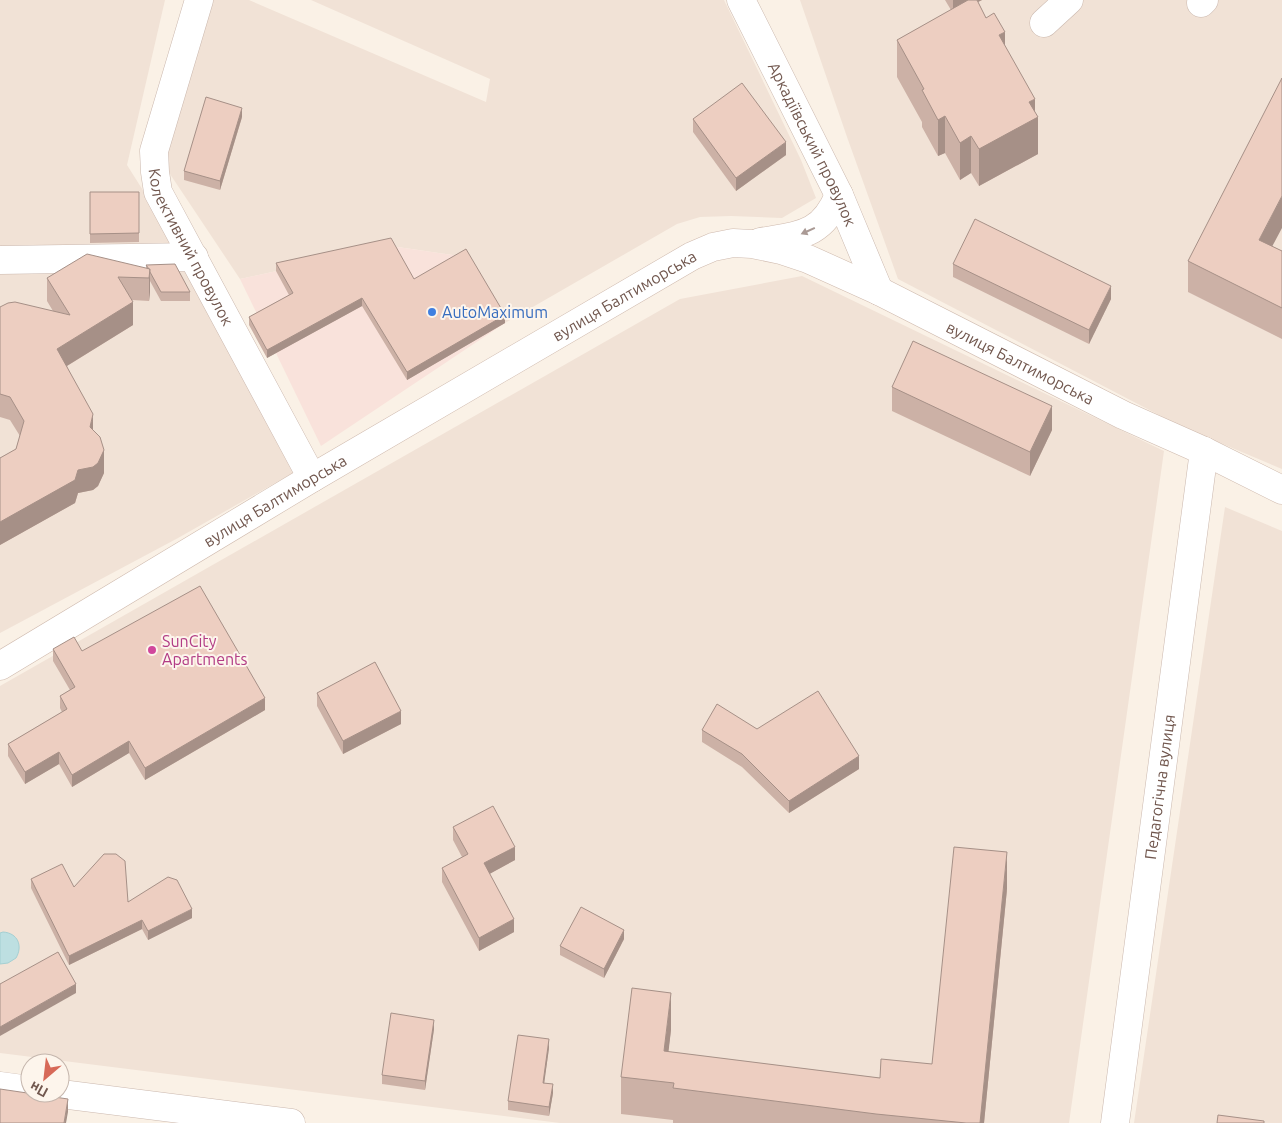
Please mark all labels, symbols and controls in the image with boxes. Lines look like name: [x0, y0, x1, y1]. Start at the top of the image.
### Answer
street label: Аркадіївський провулок: [765, 59, 860, 229]
street label: Колективний провулок: [146, 167, 237, 329]
one-way arrow: [801, 227, 815, 235]
street label: вулиця Балтиморська: [549, 247, 699, 345]
place label: AutoMaximum: [442, 303, 548, 321]
marker: AutoMaximum: [426, 306, 438, 318]
street label: вулиця Балтиморська: [943, 318, 1097, 408]
street label: вулиця Балтиморська: [200, 451, 350, 550]
place label: SunCity Apartments: [162, 632, 247, 668]
marker: SunCity Apartments: [146, 644, 158, 656]
street label: Педагогічна вулиця: [1141, 713, 1178, 861]
north arrow: [20, 1053, 70, 1103]
text: Пн: [27, 1078, 51, 1101]

